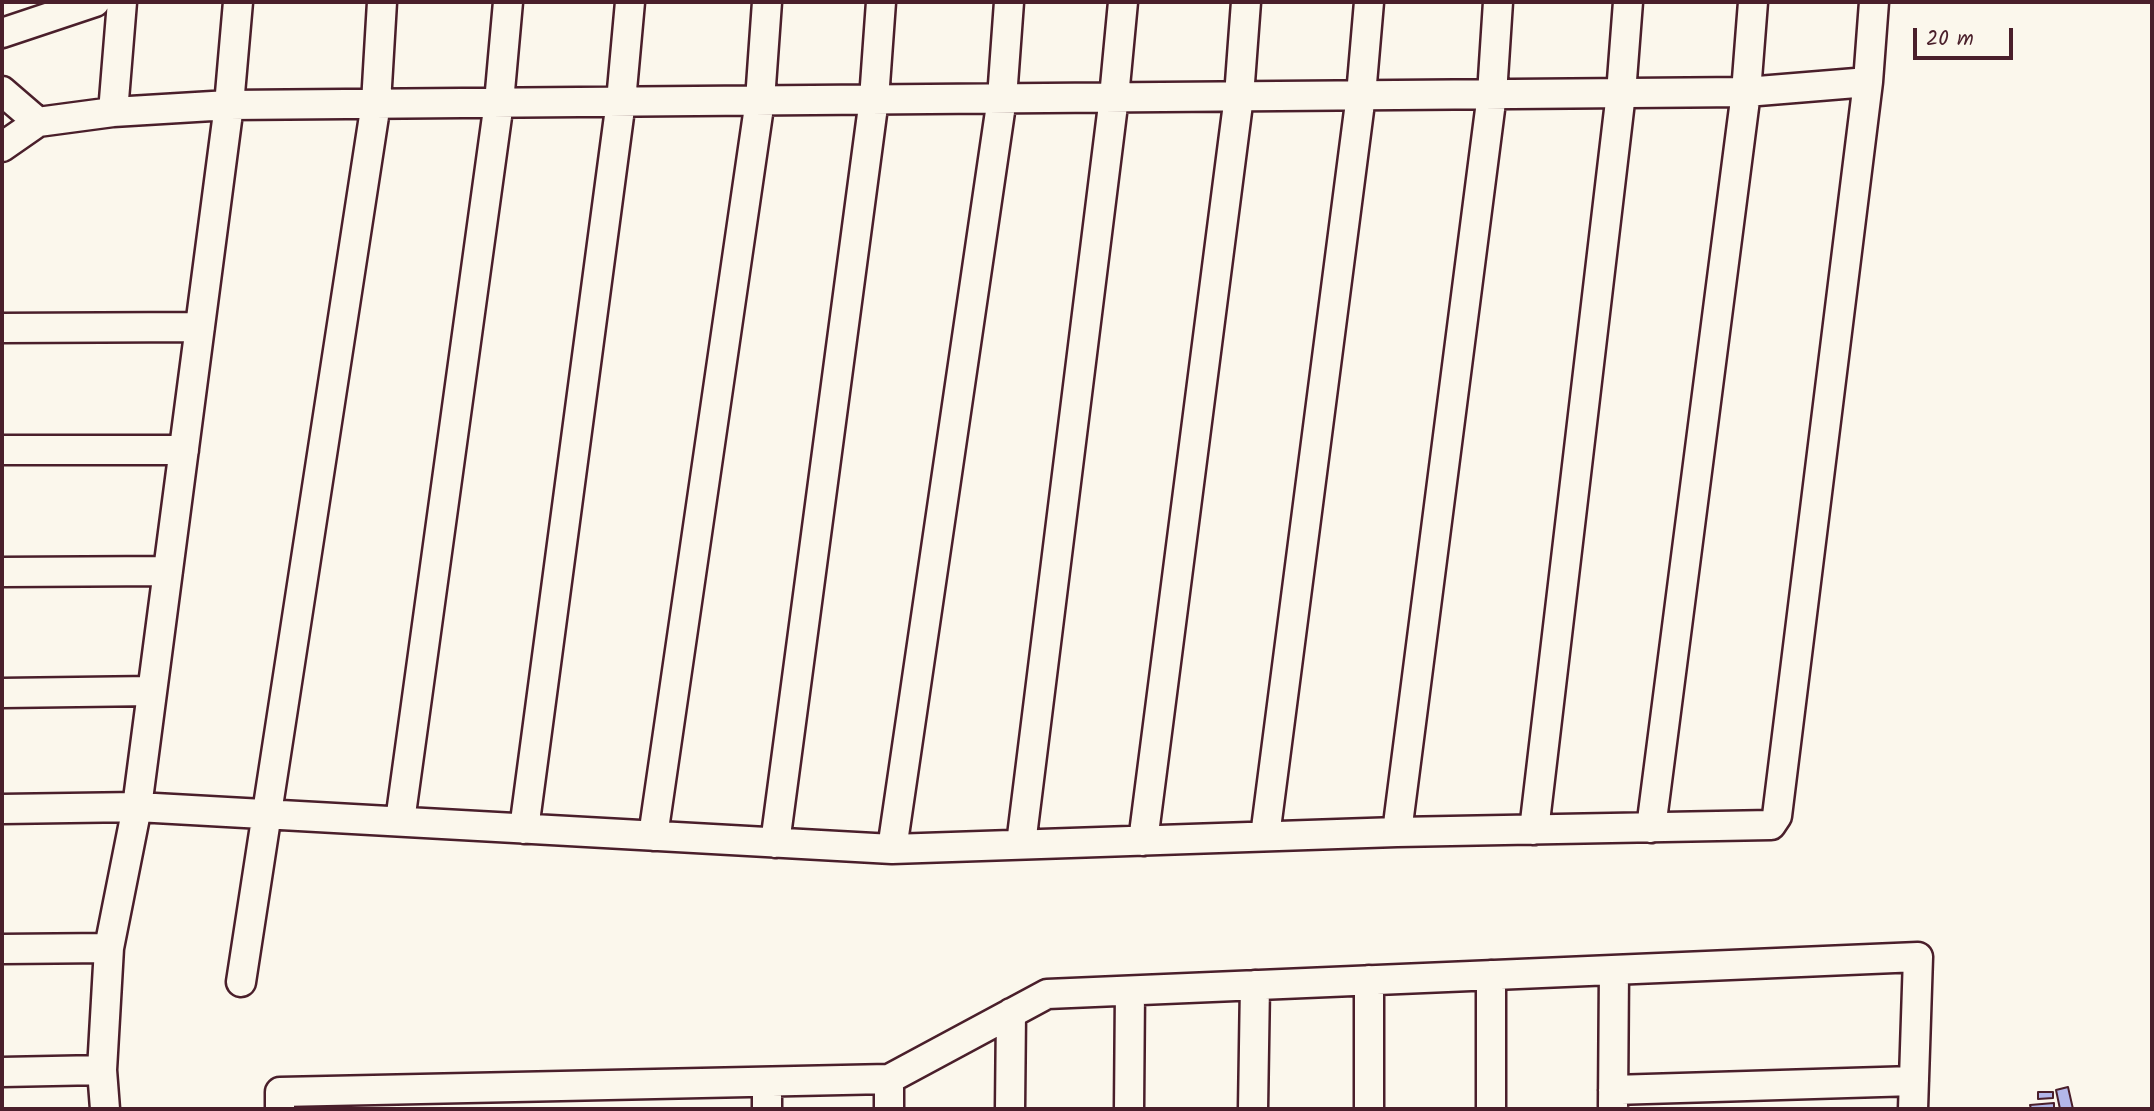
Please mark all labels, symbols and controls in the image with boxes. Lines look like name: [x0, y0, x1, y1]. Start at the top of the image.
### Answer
scale bar: [1916, 14, 2016, 58]
text: 20 m: [1926, 23, 1974, 56]

